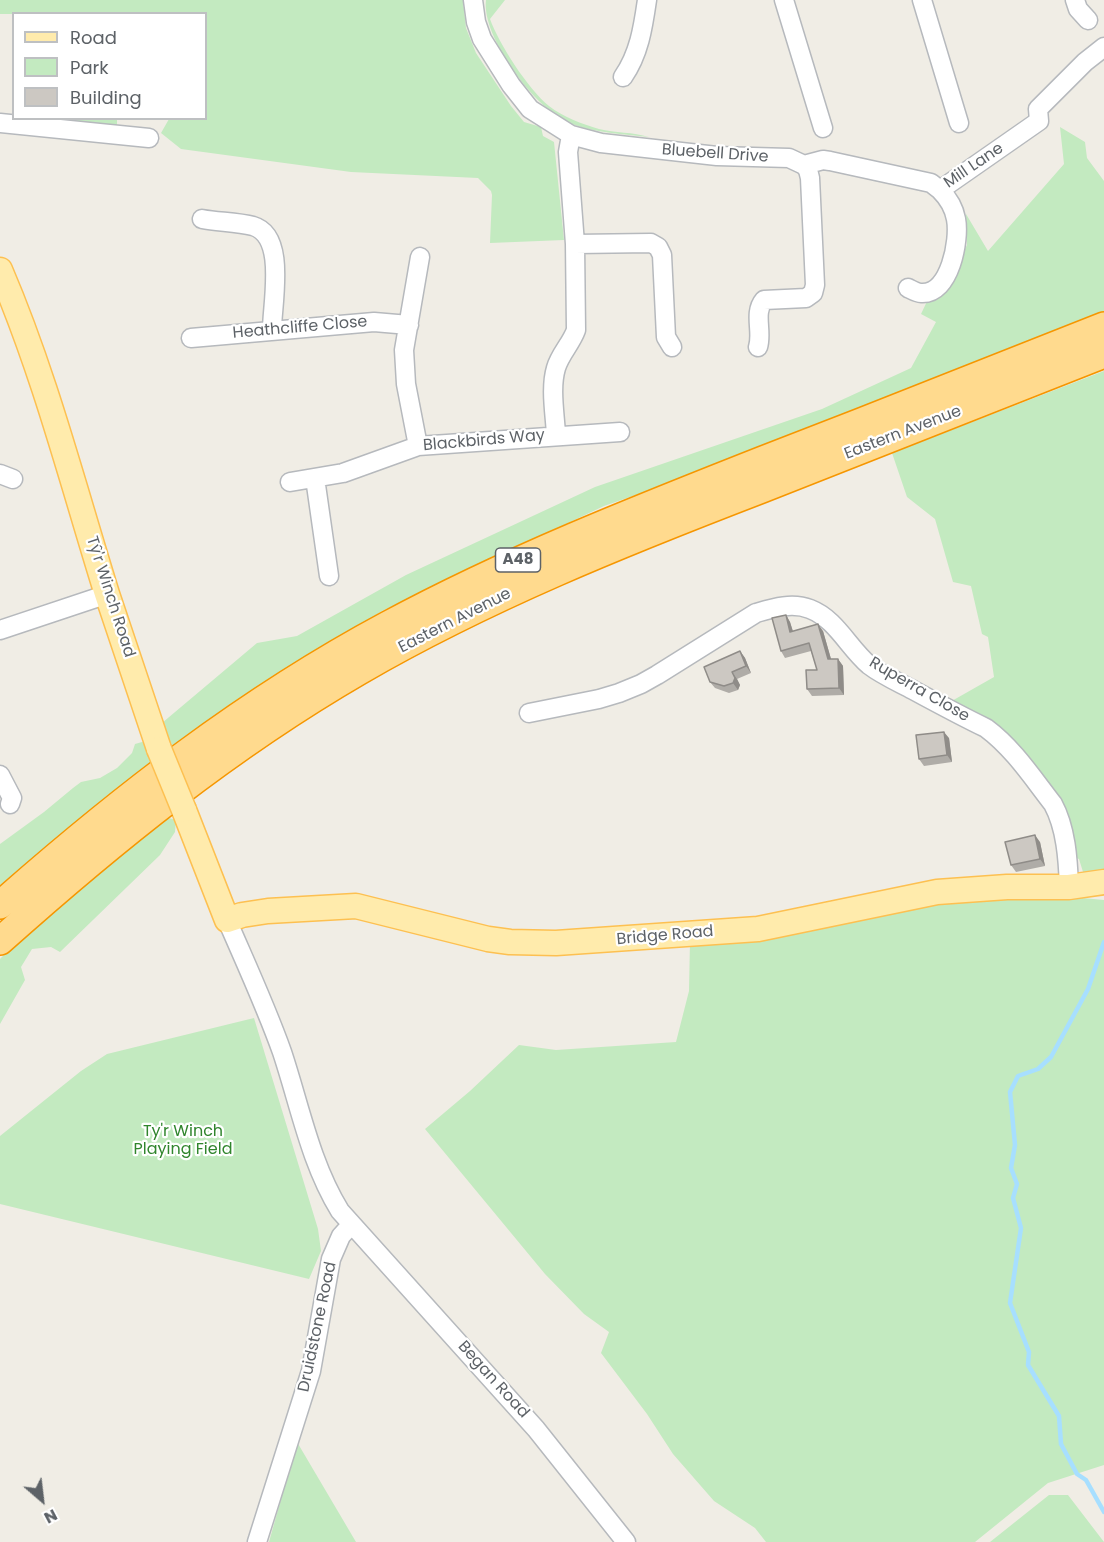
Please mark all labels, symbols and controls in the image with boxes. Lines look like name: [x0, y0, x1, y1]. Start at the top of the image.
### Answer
legend: [12, 12, 207, 120]
text: Road: [70, 25, 117, 50]
text: Park: [70, 55, 109, 80]
text: Building: [70, 85, 142, 110]
street label: Mill Lane: [941, 139, 1007, 193]
street label: Bluebell Drive: [661, 141, 769, 167]
street label: Heathcliffe Close: [232, 313, 368, 343]
street label: Eastern Avenue: [842, 402, 964, 464]
street label: Blackbirds Way: [422, 426, 546, 456]
street label: Tŷ'r Winch Road: [81, 534, 139, 660]
road number: A48: [496, 548, 540, 572]
street label: Eastern Avenue: [396, 584, 514, 658]
street label: Ruperra Close: [865, 654, 973, 726]
street label: Bridge Road: [616, 922, 714, 950]
park label: Ty'r Winch Playing Field: [134, 1122, 232, 1160]
street label: Druidstone Road: [295, 1260, 341, 1394]
street label: Began Road: [453, 1337, 533, 1423]
north arrow: [12, 1470, 72, 1530]
text: N: [40, 1503, 61, 1529]

